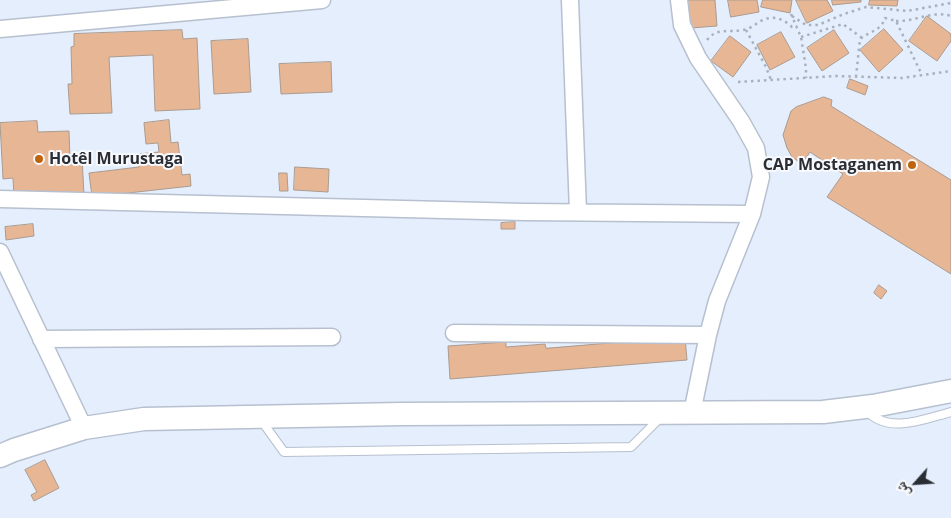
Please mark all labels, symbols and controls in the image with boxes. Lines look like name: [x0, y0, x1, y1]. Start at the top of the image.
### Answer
place label: Hotêl Murustaga: [49, 149, 183, 169]
marker: Hotêl Murustaga: [33, 153, 45, 165]
place label: CAP Mostaganem: [763, 155, 902, 175]
marker: CAP Mostaganem: [906, 159, 918, 171]
north arrow: [891, 458, 941, 508]
text: ش: [890, 479, 914, 501]

